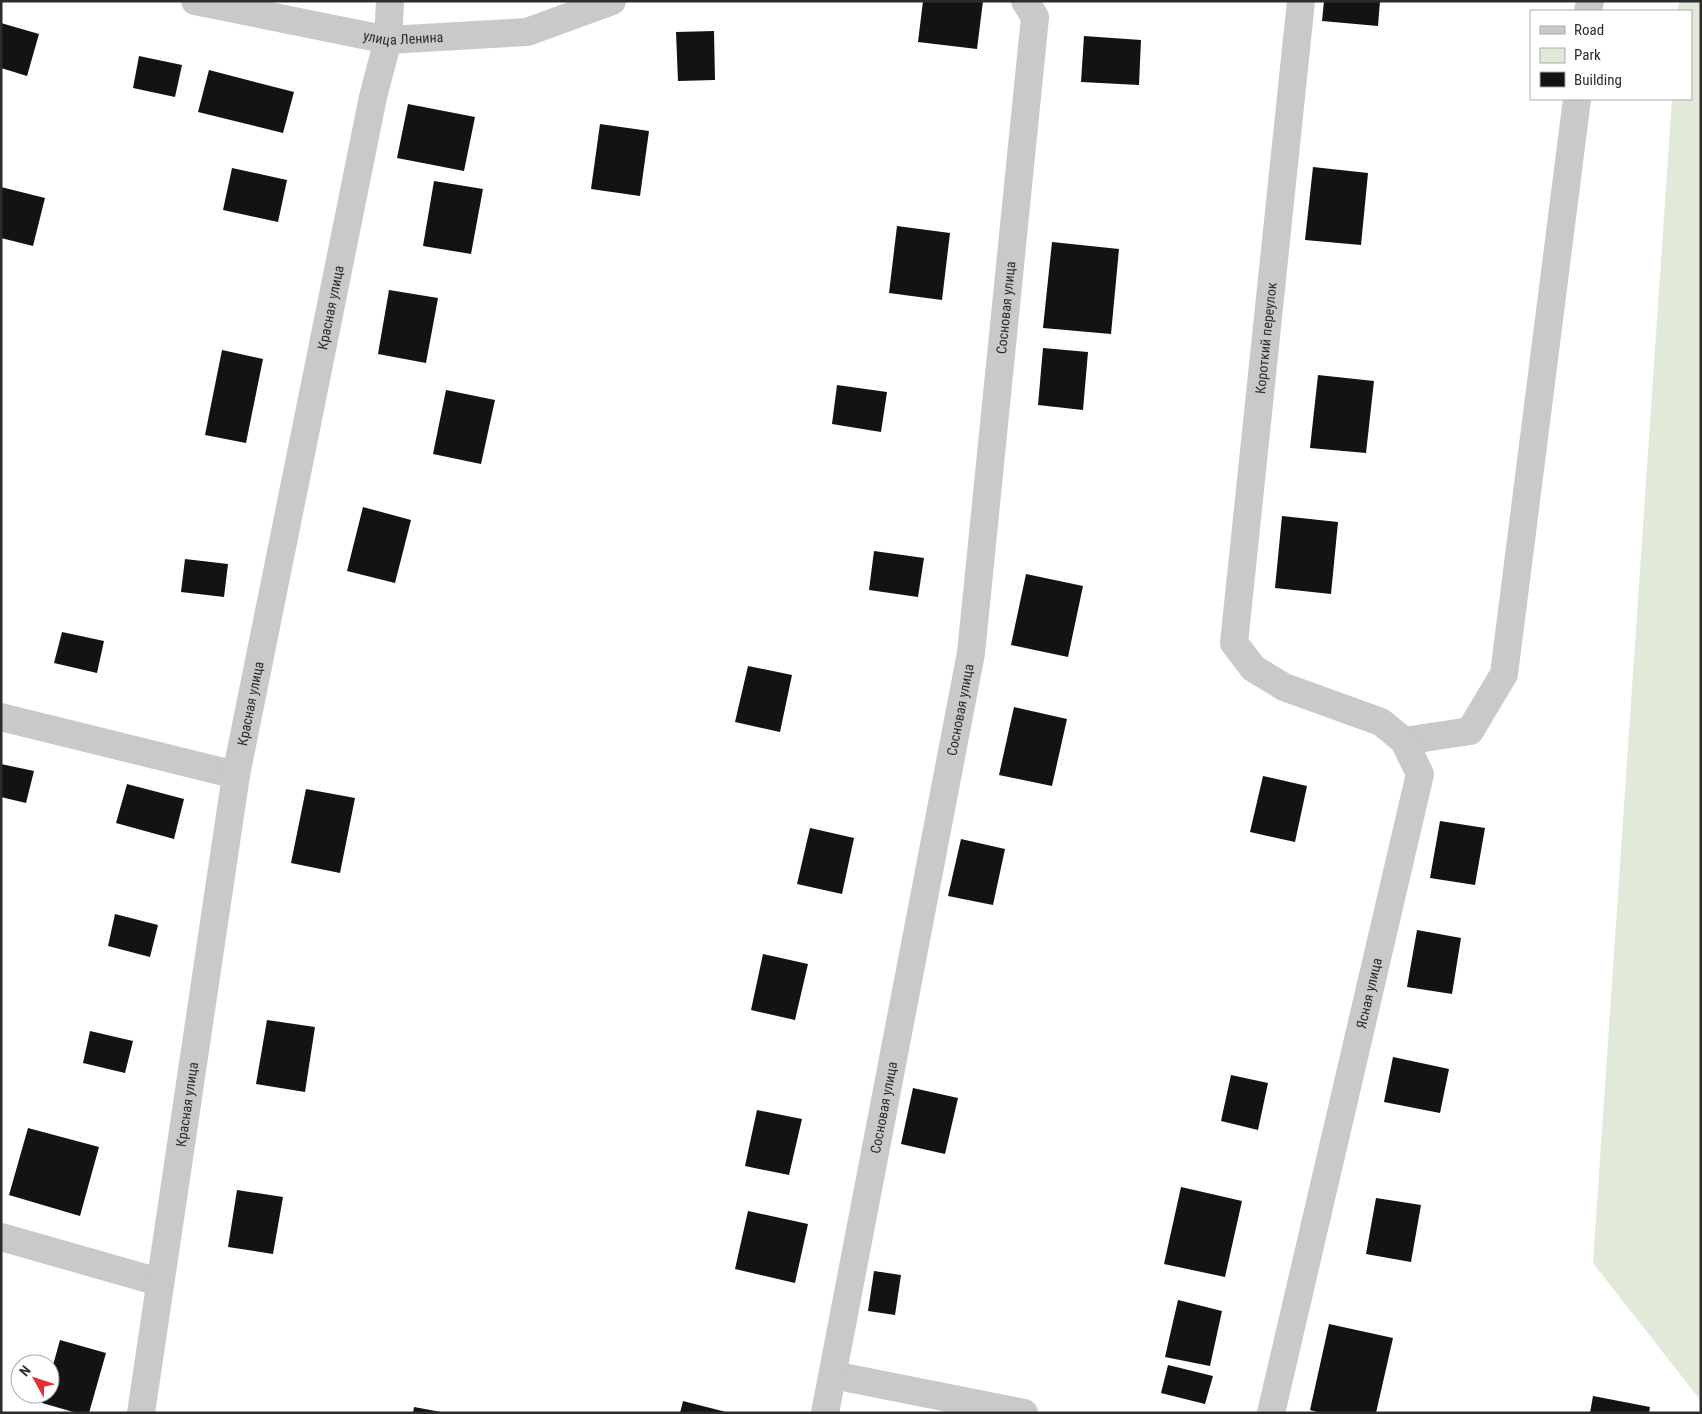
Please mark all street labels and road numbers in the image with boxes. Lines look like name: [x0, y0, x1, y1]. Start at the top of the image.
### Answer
street label: улица Ленина: [362, 27, 444, 48]
street label: Сосновая улица: [993, 260, 1018, 355]
street label: Красная улица: [314, 264, 347, 351]
street label: Короткий переулок: [1252, 281, 1280, 395]
street label: Красная улица: [234, 660, 267, 747]
street label: Сосновая улица: [943, 663, 977, 757]
street label: Ясная улица: [1353, 956, 1385, 1030]
street label: Сосновая улица: [867, 1060, 900, 1155]
street label: Красная улица: [173, 1061, 201, 1148]

